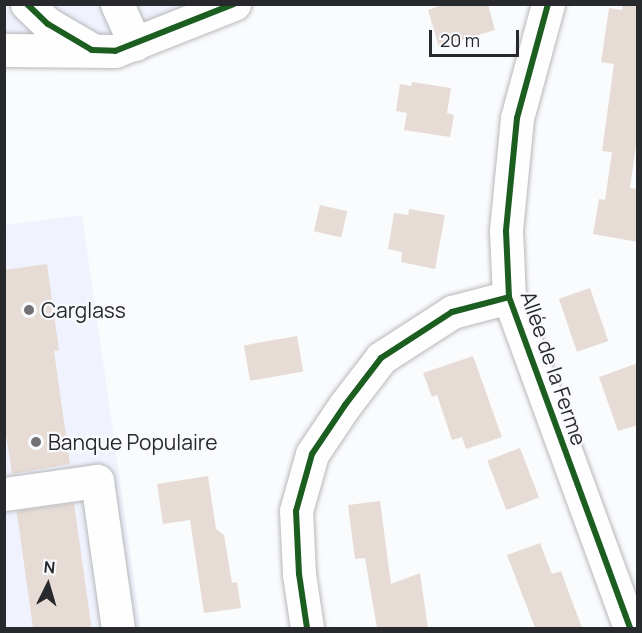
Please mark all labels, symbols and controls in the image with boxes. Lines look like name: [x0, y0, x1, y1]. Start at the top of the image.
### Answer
scale bar: [432, 18, 522, 56]
text: 20 m: [440, 28, 480, 52]
street label: Allée de la Ferme: [516, 287, 592, 449]
place label: Carglass: [41, 297, 126, 323]
marker: Carglass: [22, 303, 36, 317]
place label: Banque Populaire: [48, 429, 217, 455]
marker: Banque Populaire: [29, 435, 43, 449]
north arrow: [18, 555, 78, 615]
text: N: [43, 556, 56, 579]

